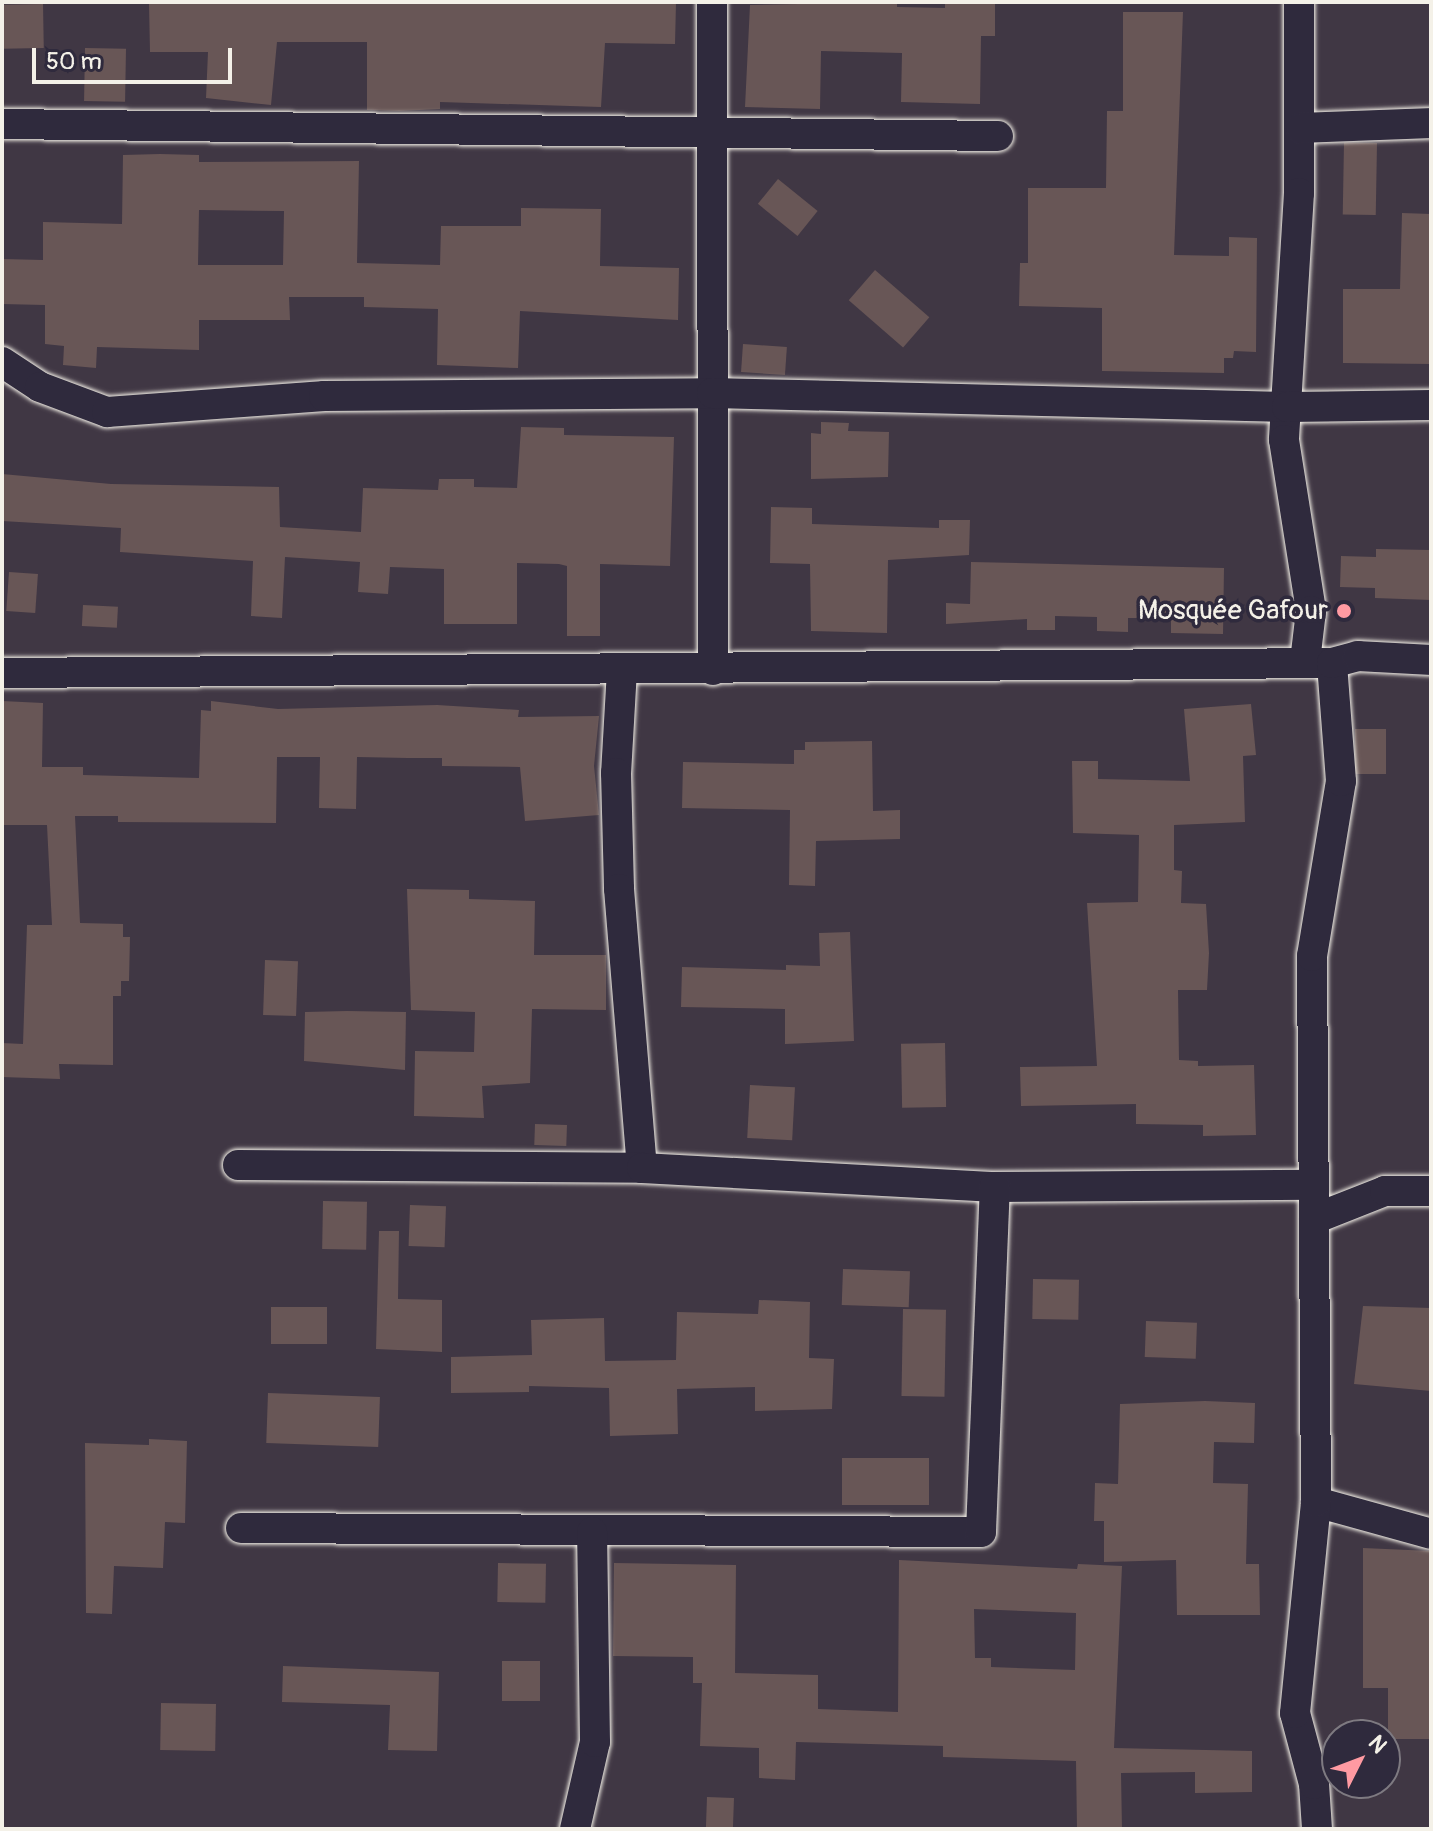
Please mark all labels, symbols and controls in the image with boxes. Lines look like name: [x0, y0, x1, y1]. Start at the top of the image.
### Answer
scale bar: [36, 32, 236, 82]
text: 50 m: [46, 47, 102, 76]
place label: Mosquée Gafour: [1138, 594, 1328, 628]
marker: Mosquée Gafour: [1335, 602, 1353, 620]
north arrow: [1321, 1719, 1401, 1799]
text: N: [1362, 1729, 1393, 1759]

